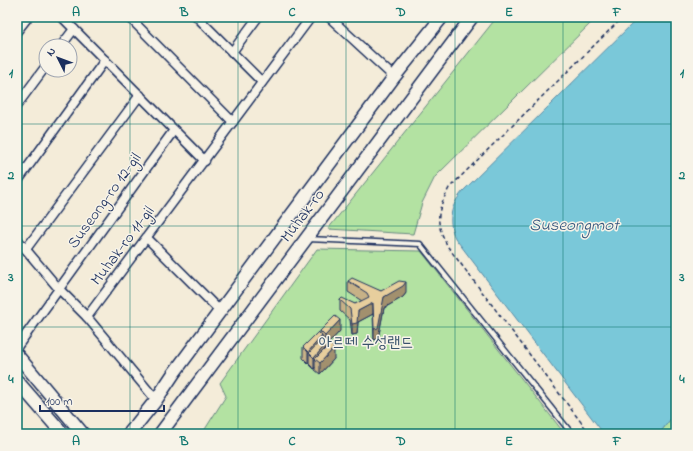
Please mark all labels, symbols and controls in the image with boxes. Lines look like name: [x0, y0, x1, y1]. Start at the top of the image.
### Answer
text: A: [72, 3, 80, 22]
text: B: [179, 3, 189, 22]
text: C: [288, 3, 296, 22]
text: D: [395, 3, 406, 22]
text: E: [505, 3, 513, 22]
text: F: [612, 3, 622, 22]
north arrow: [38, 38, 78, 78]
text: N: [43, 44, 60, 60]
text: 1: [9, 64, 14, 83]
text: 1: [680, 64, 685, 83]
street label: Suseong-ro 12-gil: [62, 148, 148, 254]
text: 2: [7, 166, 15, 185]
text: 2: [678, 166, 686, 185]
street label: Muhak-ro: [275, 184, 331, 248]
street label: Muhak-ro 11-gil: [85, 201, 161, 291]
water label: Suseongmot: [529, 213, 621, 239]
text: 3: [7, 268, 14, 287]
text: 3: [678, 268, 685, 287]
park label: 아르떼 수성랜드: [319, 331, 413, 355]
text: 4: [7, 370, 14, 389]
text: 4: [678, 370, 685, 389]
scale bar: [40, 387, 164, 413]
text: 100 m: [46, 393, 73, 411]
text: A: [72, 432, 80, 451]
text: B: [179, 432, 189, 451]
text: C: [288, 432, 296, 451]
text: D: [395, 432, 406, 451]
text: E: [505, 432, 513, 451]
text: F: [612, 432, 622, 451]

